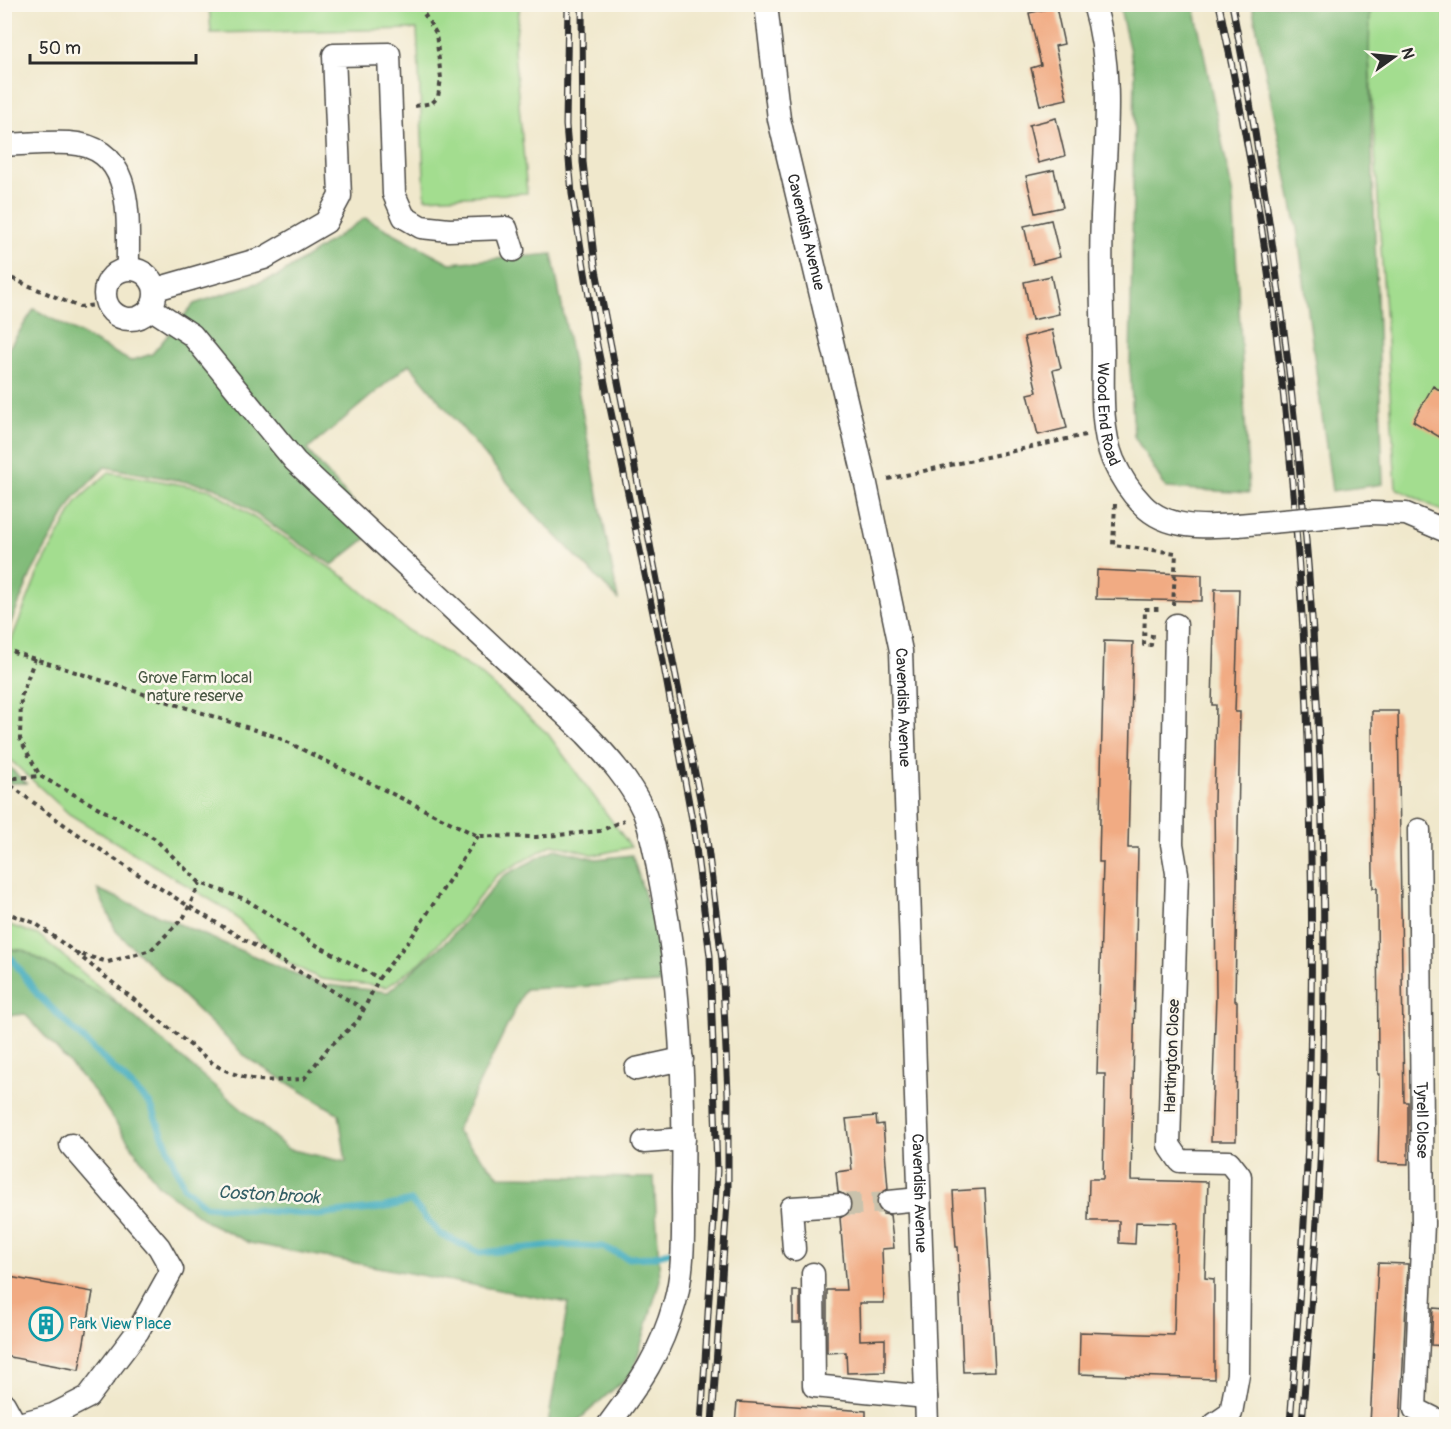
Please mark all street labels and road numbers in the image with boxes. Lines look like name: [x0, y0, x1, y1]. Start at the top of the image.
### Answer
street label: Cavendish Avenue: [782, 172, 830, 293]
street label: Wood End Road: [1093, 362, 1124, 469]
street label: Cavendish Avenue: [891, 647, 915, 767]
street label: Hartington Close: [1160, 998, 1184, 1113]
street label: Tyrell Close: [1412, 1081, 1432, 1159]
street label: Cavendish Avenue: [907, 1133, 931, 1253]

